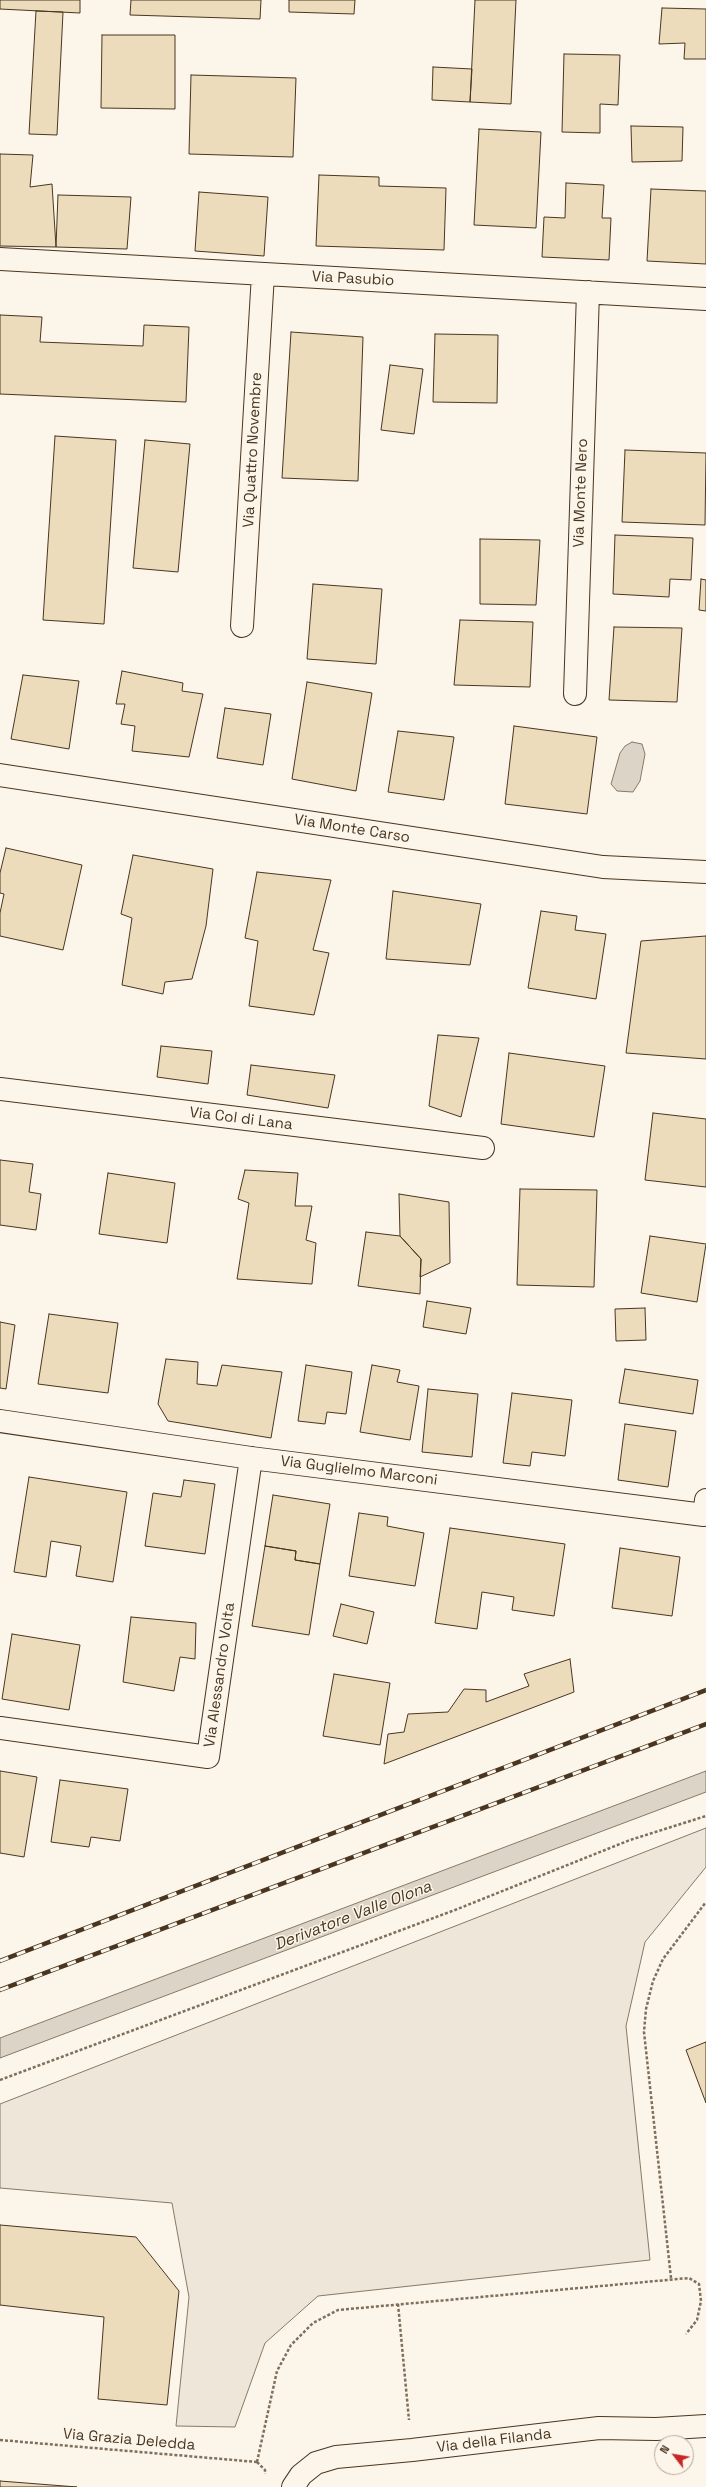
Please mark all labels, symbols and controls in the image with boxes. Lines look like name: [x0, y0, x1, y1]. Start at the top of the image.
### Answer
street label: Via Pasubio: [311, 268, 395, 290]
street label: Via Quattro Novembre: [240, 372, 266, 528]
street label: Via Monte Nero: [570, 438, 592, 548]
street label: Via Monte Carso: [293, 811, 411, 847]
street label: Via Col di Lana: [188, 1104, 294, 1134]
street label: Via Guglielmo Marconi: [279, 1452, 439, 1490]
street label: Via Alessandro Volta: [201, 1601, 239, 1749]
water label: Derivatore Valle Olona: [272, 1877, 434, 1955]
street label: Via Grazia Deledda: [62, 2425, 196, 2455]
street label: Via della Filanda: [436, 2425, 552, 2457]
north arrow: [654, 2435, 694, 2475]
text: N: [657, 2443, 672, 2456]

